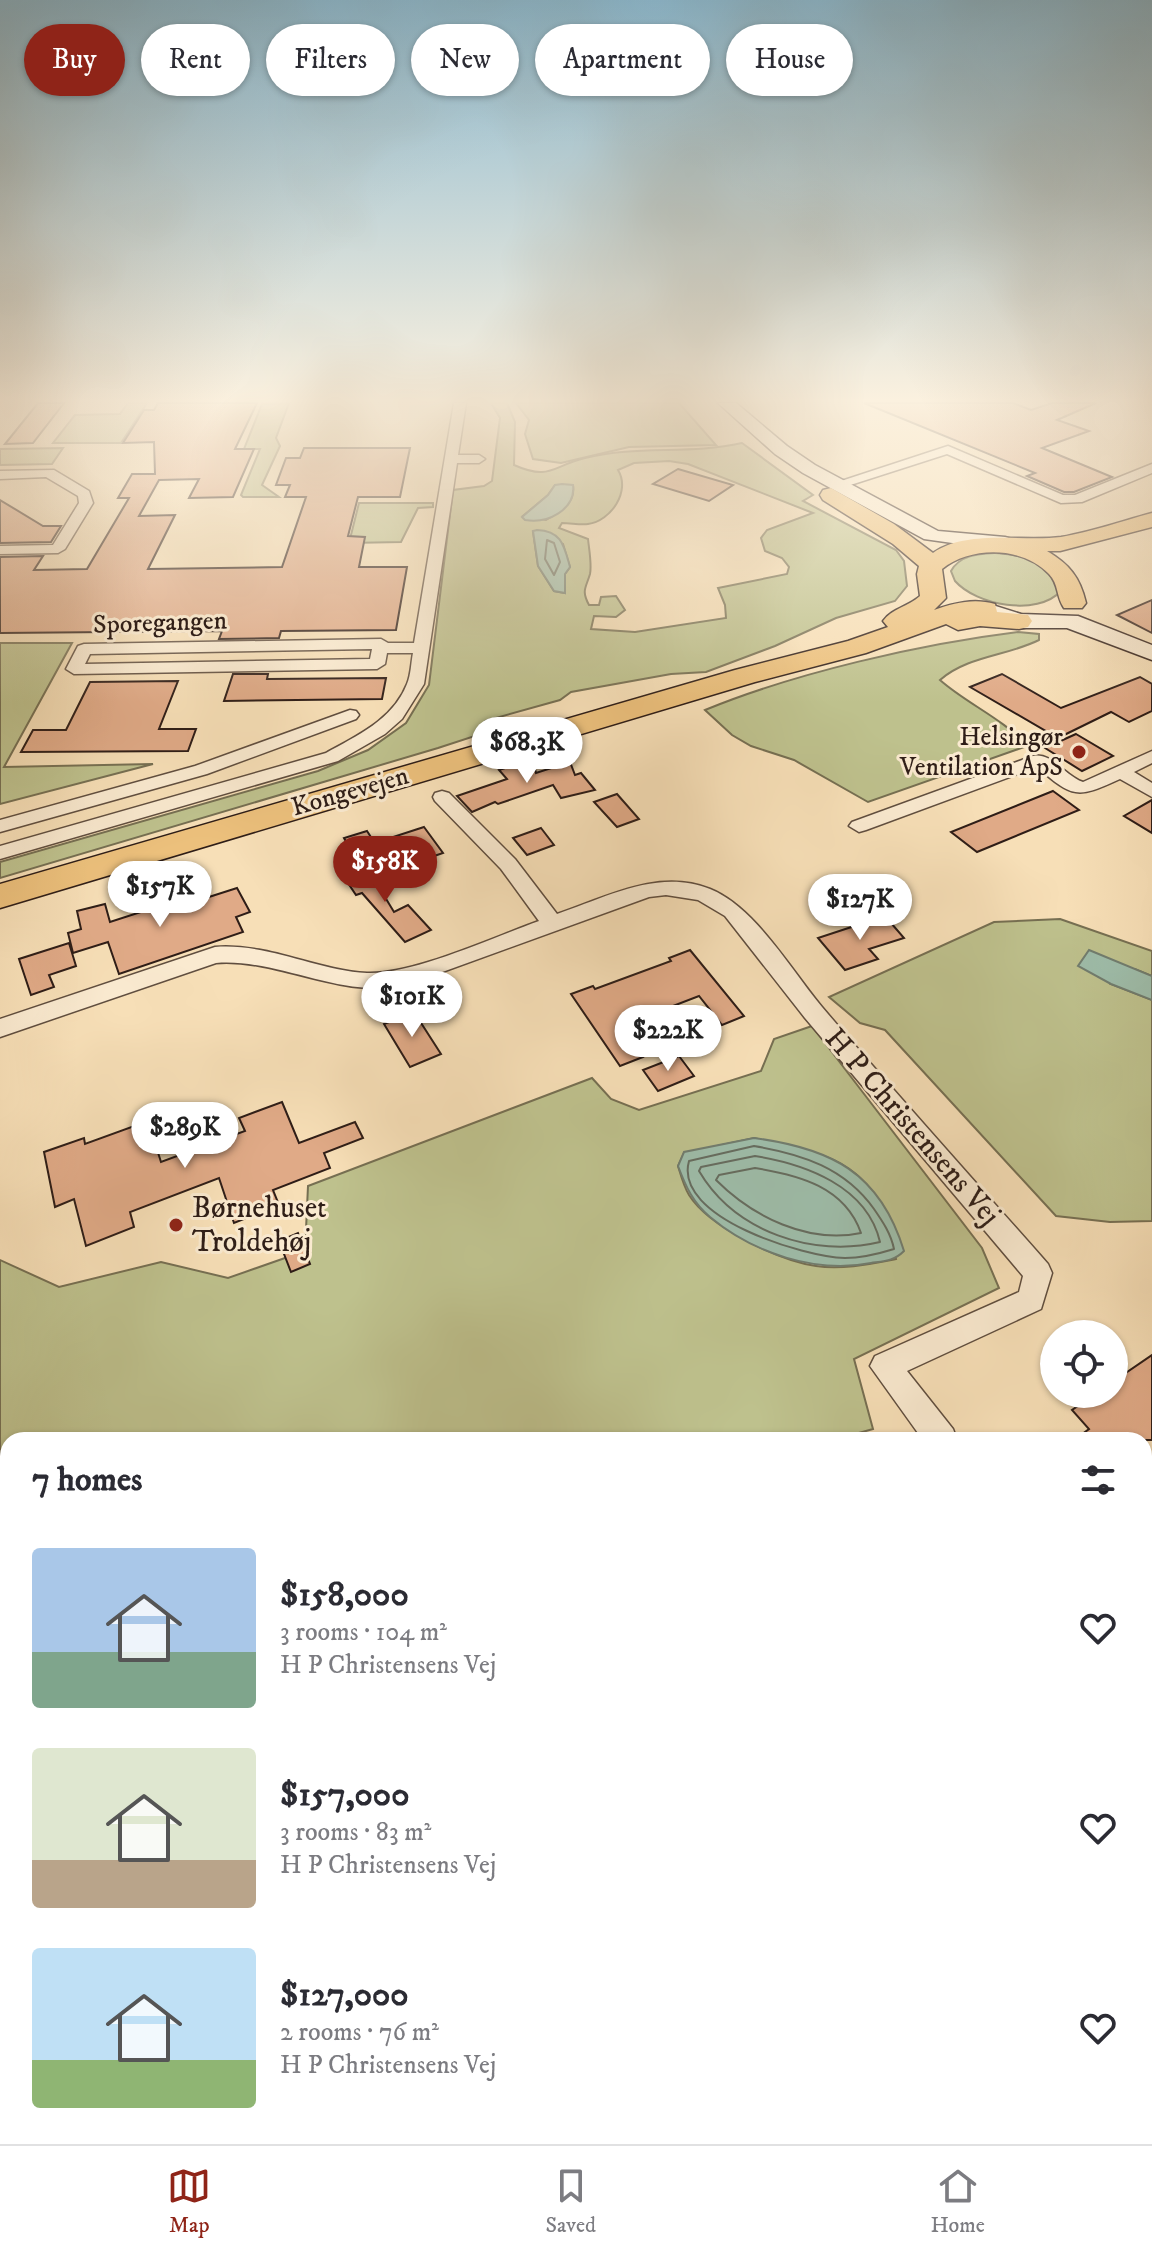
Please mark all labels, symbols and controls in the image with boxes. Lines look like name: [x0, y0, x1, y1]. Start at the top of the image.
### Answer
chip: Buy: [24, 24, 125, 96]
chip: Rent: [141, 24, 250, 96]
chip: Filters: [266, 24, 395, 96]
chip: New: [411, 24, 519, 96]
chip: Apartment: [535, 24, 710, 96]
chip: House: [726, 24, 853, 96]
street label: Sporegangen: [92, 604, 228, 642]
pin: $68.3K: [462, 717, 592, 785]
place label: Helsingør Ventilation ApS: [899, 721, 1063, 784]
text: $68.3K: [490, 726, 564, 759]
marker: Helsingør Ventilation ApS: [1070, 743, 1088, 761]
street label: Kongevejen: [288, 759, 413, 824]
pin: $158K: [329, 836, 441, 904]
text: $158K: [351, 845, 419, 878]
pin: $157K: [104, 861, 216, 929]
text: $157K: [126, 870, 194, 903]
pin: $127K: [804, 874, 916, 942]
text: $127K: [826, 883, 894, 916]
pin: $101K: [356, 971, 468, 1039]
text: $101K: [379, 980, 445, 1013]
pin: $222K: [612, 1005, 724, 1073]
text: $222K: [633, 1014, 703, 1047]
street label: H P Christensens Vej: [816, 1021, 1008, 1233]
pin: $289K: [129, 1102, 241, 1170]
text: $289K: [149, 1111, 221, 1144]
place label: Børnehuset Troldehøj: [192, 1190, 327, 1261]
marker: Børnehuset Troldehøj: [167, 1216, 185, 1234]
map controls: [1040, 1320, 1128, 1408]
button: locate: [1040, 1320, 1128, 1408]
icon: filters: [1076, 1458, 1120, 1502]
text: 7 homes: [32, 1459, 142, 1501]
text: $158,000: [280, 1574, 409, 1616]
icon: home: [96, 1580, 192, 1676]
icon: heart: [1076, 1606, 1120, 1650]
text: 3 rooms · 104 m²: [280, 1616, 447, 1649]
text: H P Christensens Vej: [280, 1649, 496, 1682]
text: $157,000: [280, 1774, 409, 1816]
icon: home: [96, 1780, 192, 1876]
icon: heart: [1076, 1806, 1120, 1850]
text: 3 rooms · 83 m²: [280, 1816, 431, 1849]
text: H P Christensens Vej: [280, 1849, 496, 1882]
text: $127,000: [280, 1974, 409, 2016]
icon: home: [96, 1980, 192, 2076]
icon: heart: [1076, 2006, 1120, 2050]
text: 2 rooms · 76 m²: [280, 2016, 439, 2049]
text: H P Christensens Vej: [280, 2049, 496, 2082]
tab: Map: [167, 2164, 211, 2239]
tab: Saved: [546, 2164, 596, 2239]
tab: Home: [930, 2164, 985, 2239]

